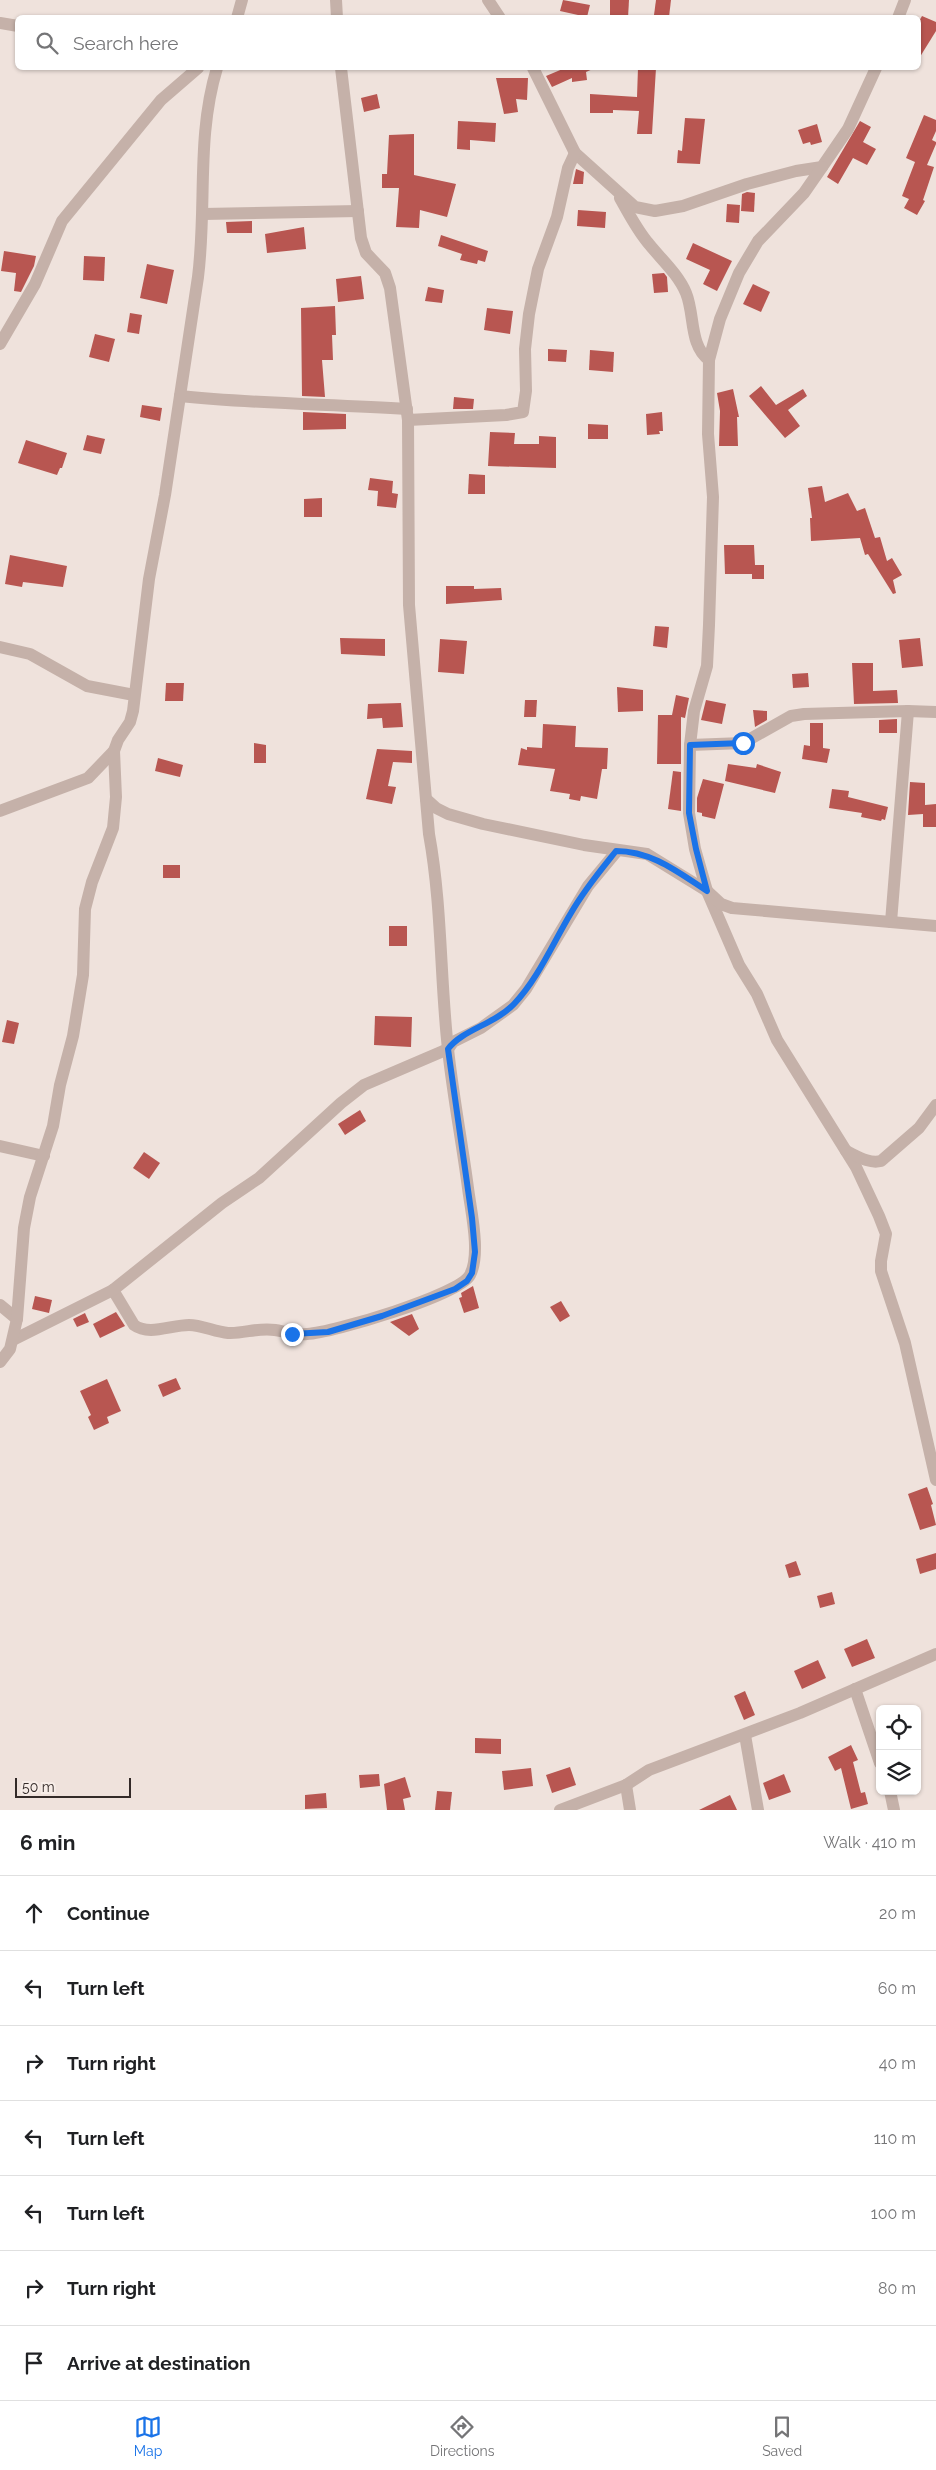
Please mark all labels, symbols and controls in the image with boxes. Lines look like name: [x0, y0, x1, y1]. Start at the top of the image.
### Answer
search box: [15, 15, 921, 70]
icon: search: [33, 29, 61, 57]
text: Search here: [73, 32, 179, 54]
route start: [732, 732, 755, 755]
route end: [281, 1323, 304, 1346]
map controls: [876, 1705, 921, 1795]
button: locate: [876, 1705, 921, 1750]
button: layers: [876, 1750, 921, 1795]
scale bar: [15, 1775, 131, 1798]
text: 50 m: [22, 1779, 55, 1795]
text: 6 min: [20, 1830, 75, 1855]
text: Walk · 410 m: [823, 1833, 916, 1852]
icon: ahead: [20, 1899, 48, 1927]
text: Continue: [67, 1902, 150, 1924]
text: 20 m: [879, 1904, 916, 1923]
icon: left: [20, 1974, 48, 2002]
text: Turn left: [67, 1977, 144, 1999]
text: 60 m: [878, 1979, 916, 1998]
icon: right: [20, 2049, 48, 2077]
text: Turn right: [67, 2052, 156, 2074]
text: 40 m: [879, 2054, 916, 2073]
icon: left: [20, 2124, 48, 2152]
text: Turn left: [67, 2127, 144, 2149]
text: 110 m: [874, 2129, 916, 2148]
icon: left: [20, 2199, 48, 2227]
text: Turn left: [67, 2202, 144, 2224]
text: 100 m: [871, 2204, 916, 2223]
icon: right: [20, 2274, 48, 2302]
text: Turn right: [67, 2277, 156, 2299]
text: 80 m: [878, 2279, 916, 2298]
icon: arrive: [20, 2349, 48, 2377]
text: Arrive at destination: [67, 2352, 251, 2374]
tab: Map: [134, 2413, 162, 2459]
tab: Directions: [430, 2413, 495, 2459]
tab: Saved: [762, 2413, 802, 2459]

